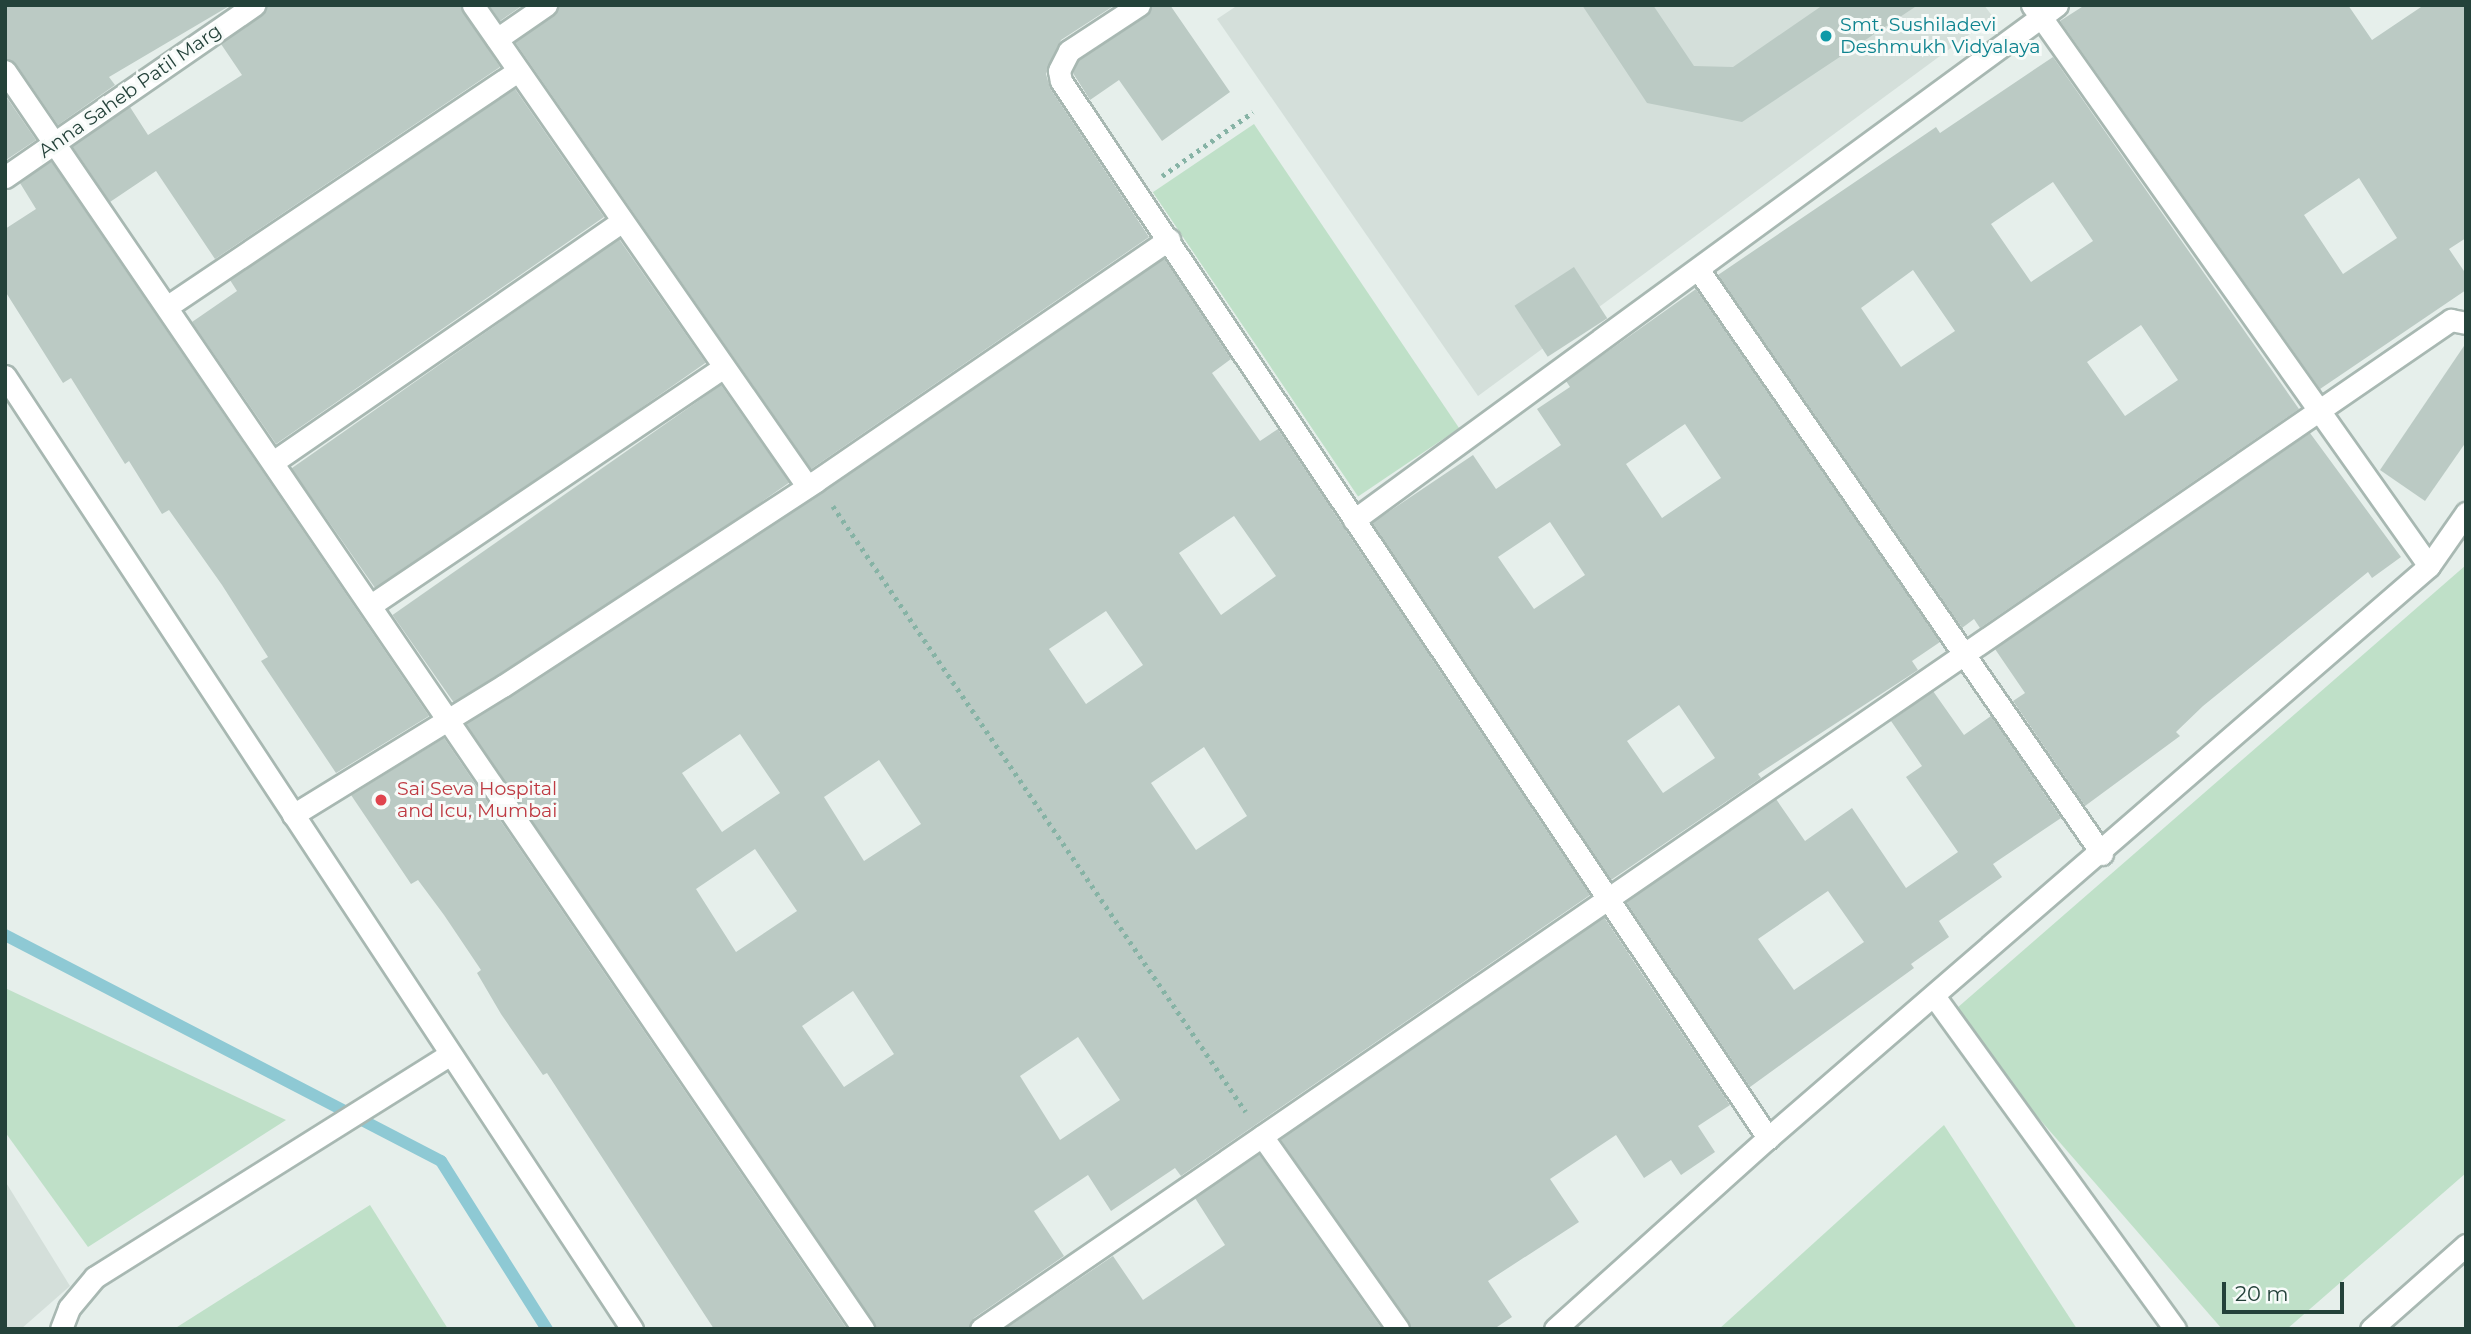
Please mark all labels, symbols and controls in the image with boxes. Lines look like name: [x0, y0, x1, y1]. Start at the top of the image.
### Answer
place label: Smt. Sushiladevi Deshmukh Vidyalaya: [1840, 14, 2040, 58]
street label: Anna Saheb Patil Marg: [34, 19, 226, 163]
marker: Smt. Sushiladevi Deshmukh Vidyalaya: [1818, 28, 1834, 44]
place label: Sai Seva Hospital and Icu, Mumbai: [397, 778, 557, 822]
marker: Sai Seva Hospital and Icu, Mumbai: [371, 790, 391, 810]
scale bar: [2226, 1268, 2348, 1312]
text: 20 m: [2235, 1281, 2289, 1306]

